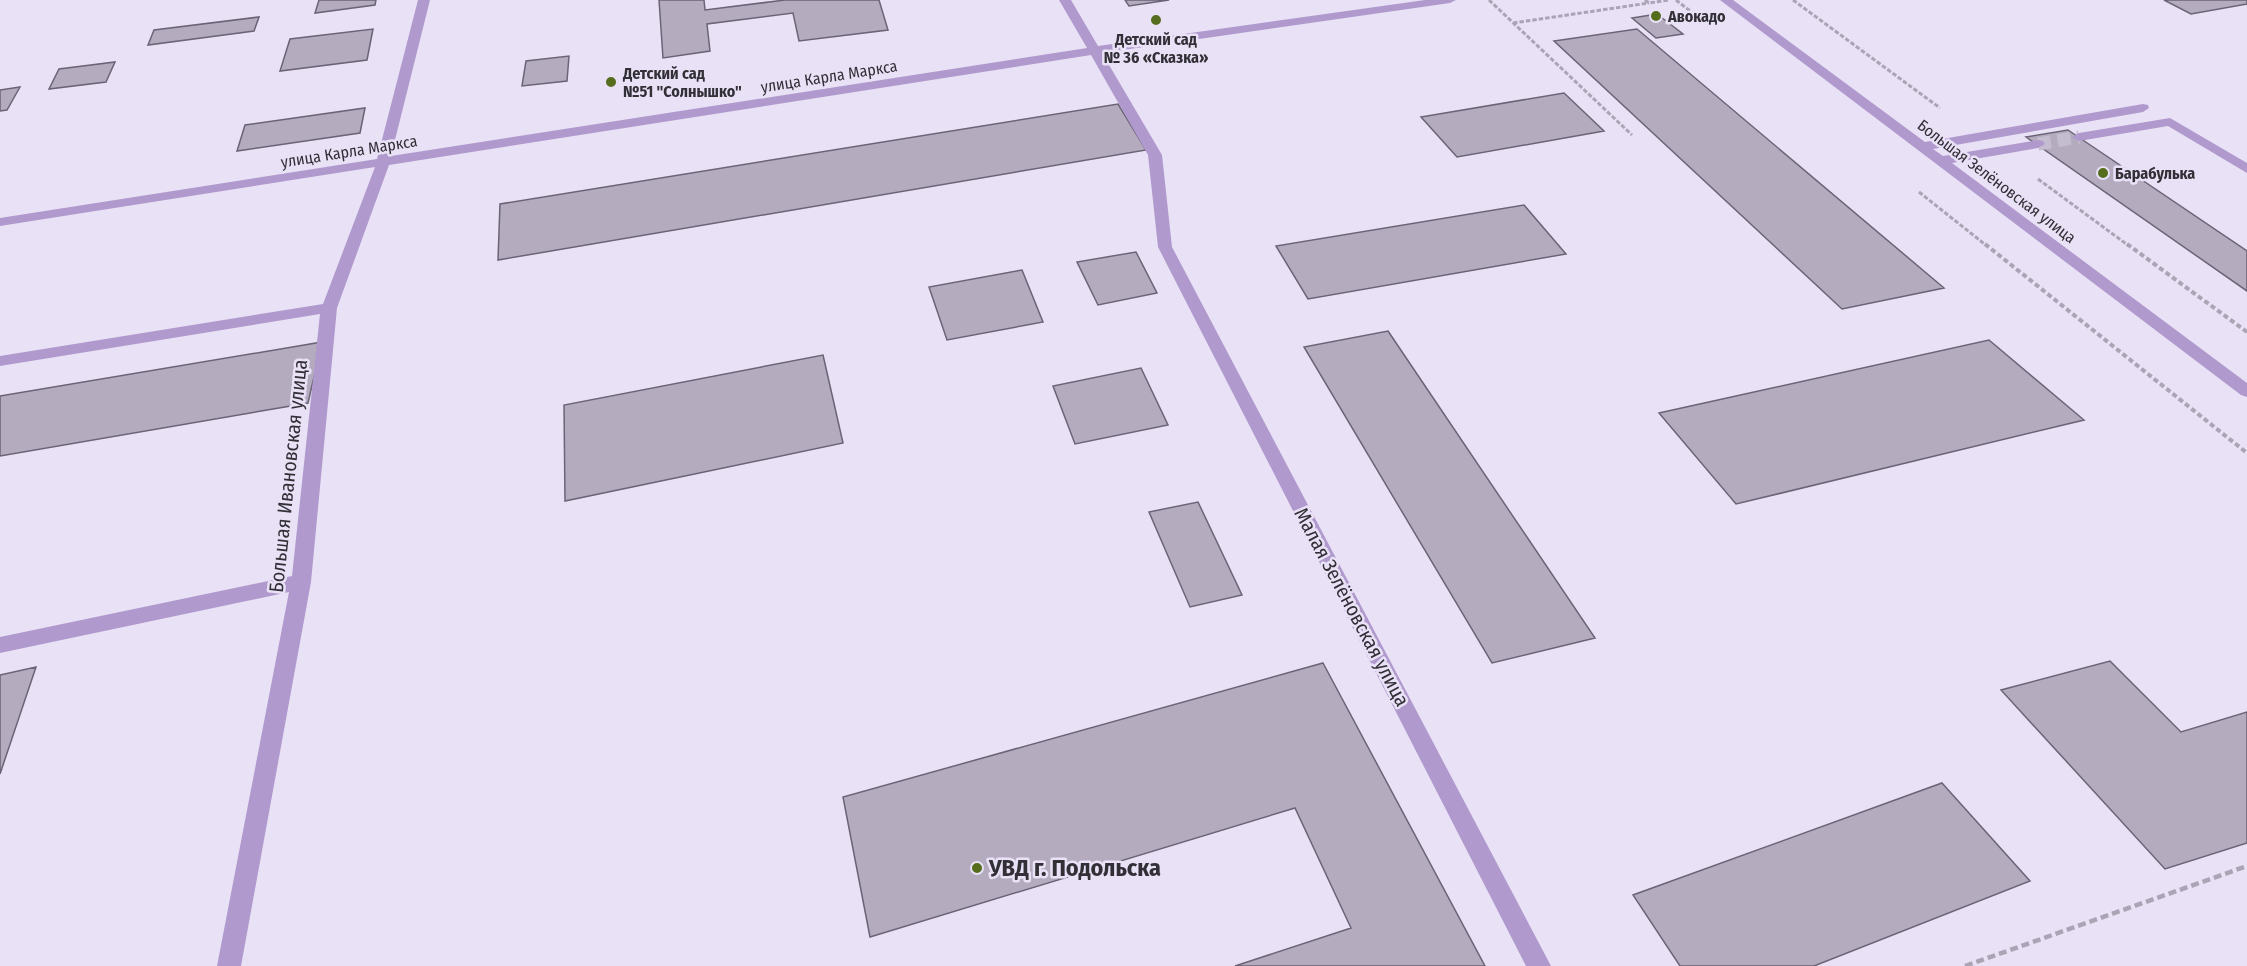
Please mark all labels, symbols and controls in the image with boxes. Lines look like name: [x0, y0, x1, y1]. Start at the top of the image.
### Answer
place label: Авокадо: [1667, 7, 1726, 26]
marker: Авокадо: [1649, 9, 1663, 23]
marker: Детский сад № 36 «Сказка»: [1149, 13, 1163, 27]
place label: Детский сад № 36 «Сказка»: [1104, 30, 1208, 67]
street label: улица Карла Маркса: [759, 56, 899, 97]
place label: Детский сад №51 "Солнышко": [622, 64, 742, 101]
marker: Детский сад №51 "Солнышко": [604, 75, 618, 89]
street label: Большая Зелёновская улица: [1914, 116, 2080, 247]
street label: улица Карла Маркса: [279, 131, 419, 172]
place label: Барабулька: [2115, 164, 2195, 183]
marker: Барабулька: [2096, 166, 2110, 180]
street label: Большая Ивановская улица: [264, 358, 312, 594]
street label: Малая Зелёновская улица: [1289, 504, 1415, 710]
place label: УВД г. Подольска: [988, 854, 1161, 882]
marker: УВД г. Подольска: [970, 861, 984, 875]

